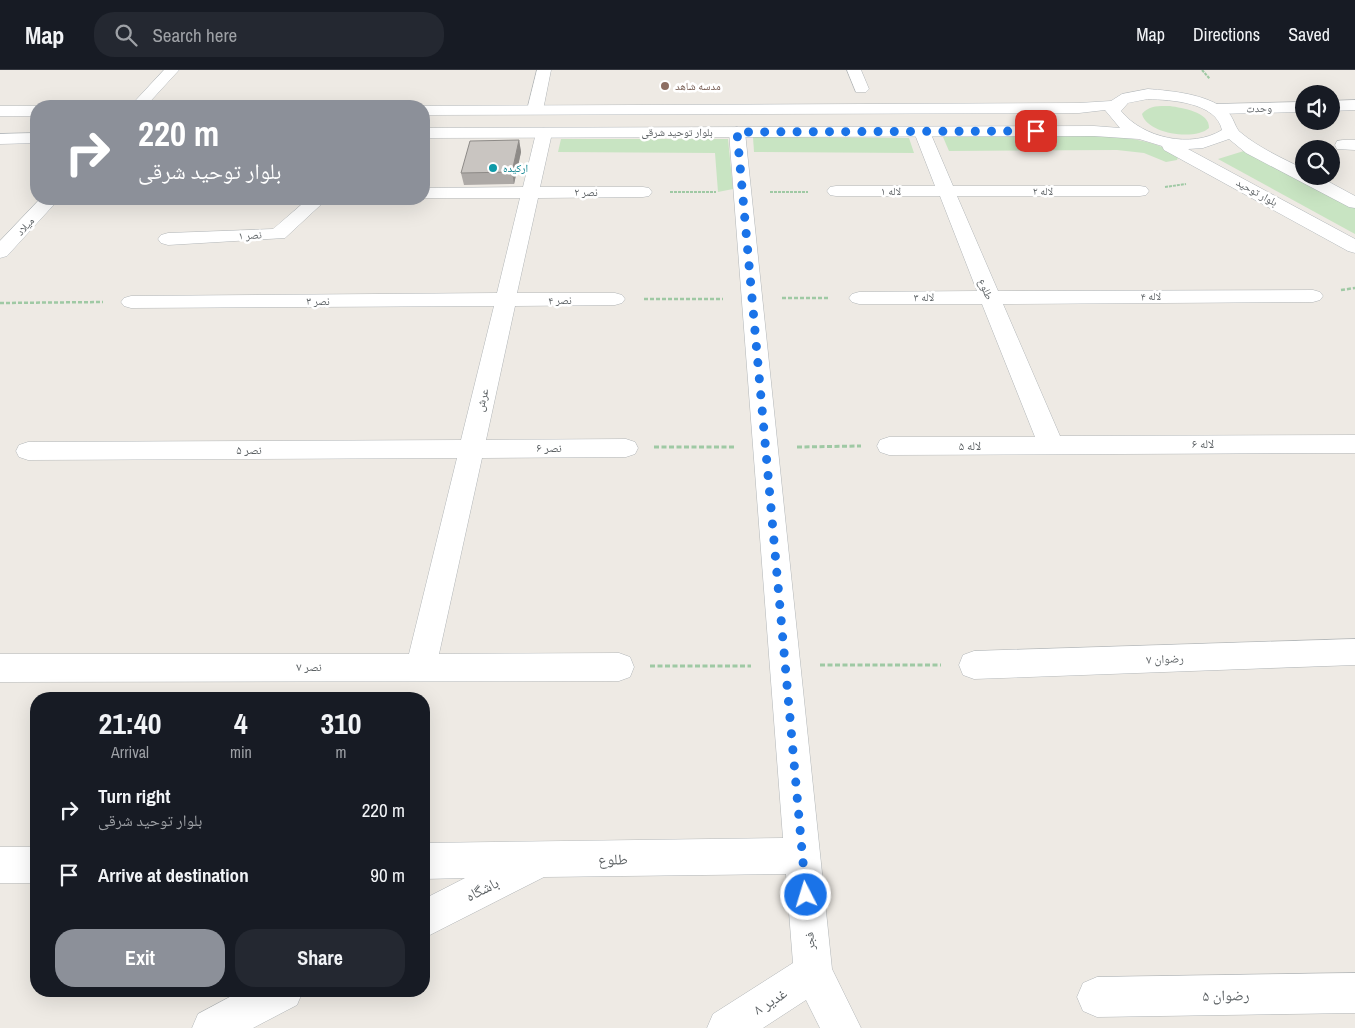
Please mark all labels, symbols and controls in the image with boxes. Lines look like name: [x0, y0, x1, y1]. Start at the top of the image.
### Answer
search box: [94, 12, 444, 57]
text: Map: [25, 19, 64, 51]
icon: search: [112, 21, 140, 49]
text: Search here: [152, 22, 237, 48]
text: Map: [1136, 22, 1165, 47]
text: Directions: [1193, 22, 1260, 47]
text: Saved: [1288, 22, 1330, 47]
place label: مدسه شاهد: [675, 79, 721, 93]
marker: مدسه شاهد: [659, 80, 671, 92]
map controls: [1295, 85, 1340, 185]
button: sound: [1295, 85, 1340, 130]
street label: وحدت: [1246, 101, 1272, 115]
text: 220 m: [138, 110, 219, 157]
pin: [1015, 110, 1057, 152]
icon: arrive: [1022, 117, 1050, 145]
icon: right: [55, 120, 120, 185]
street label: بلوار توحید شرقی: [641, 125, 713, 139]
button: search: [1295, 140, 1340, 185]
text: بلوار توحید شرقی: [138, 156, 281, 186]
place label: ارکیده: [503, 161, 528, 175]
marker: ارکیده: [487, 162, 499, 174]
street label: بلوار توحید: [1234, 175, 1280, 209]
street label: لاله ۱: [881, 184, 902, 198]
street label: لاله ۲: [1033, 184, 1054, 198]
street label: نصر ۲: [574, 185, 598, 199]
street label: میلاد: [13, 214, 37, 238]
street label: نصر ۱: [238, 227, 262, 243]
street label: طلوع: [975, 276, 997, 302]
street label: لاله ۴: [1141, 289, 1162, 303]
street label: لاله ۳: [914, 290, 935, 304]
street label: نصر ۴: [548, 293, 572, 307]
street label: نصر ۳: [306, 294, 330, 308]
street label: عرش: [472, 387, 492, 413]
street label: لاله ۶: [1192, 436, 1214, 452]
street label: لاله ۵: [959, 438, 981, 454]
street label: نصر ۶: [536, 440, 562, 456]
street label: نصر ۵: [236, 442, 262, 458]
street label: رضوان ۷: [1146, 650, 1184, 668]
street label: نصر ۷: [296, 659, 322, 675]
text: 21:40: [99, 703, 161, 743]
text: 4: [234, 703, 248, 743]
text: 310: [320, 703, 361, 743]
text: Arrival: [111, 741, 149, 763]
text: min: [230, 741, 252, 763]
text: m: [335, 741, 346, 763]
text: Turn right: [98, 783, 170, 809]
icon: right: [55, 796, 83, 824]
text: 220 m: [362, 797, 405, 823]
text: بلوار توحید شرقی: [98, 809, 202, 831]
street label: طلوع: [598, 848, 628, 870]
icon: arrive: [55, 861, 83, 889]
text: Arrive at destination: [98, 862, 249, 888]
text: 90 m: [370, 862, 405, 888]
position arrow: [779, 868, 831, 920]
street label: باشگاه: [462, 872, 502, 906]
button: Exit: [55, 929, 225, 987]
button: Share: [235, 929, 405, 987]
street label: فجر: [801, 931, 819, 952]
street label: غدیر ۸: [749, 982, 791, 1019]
street label: رضوان ۵: [1202, 984, 1250, 1006]

